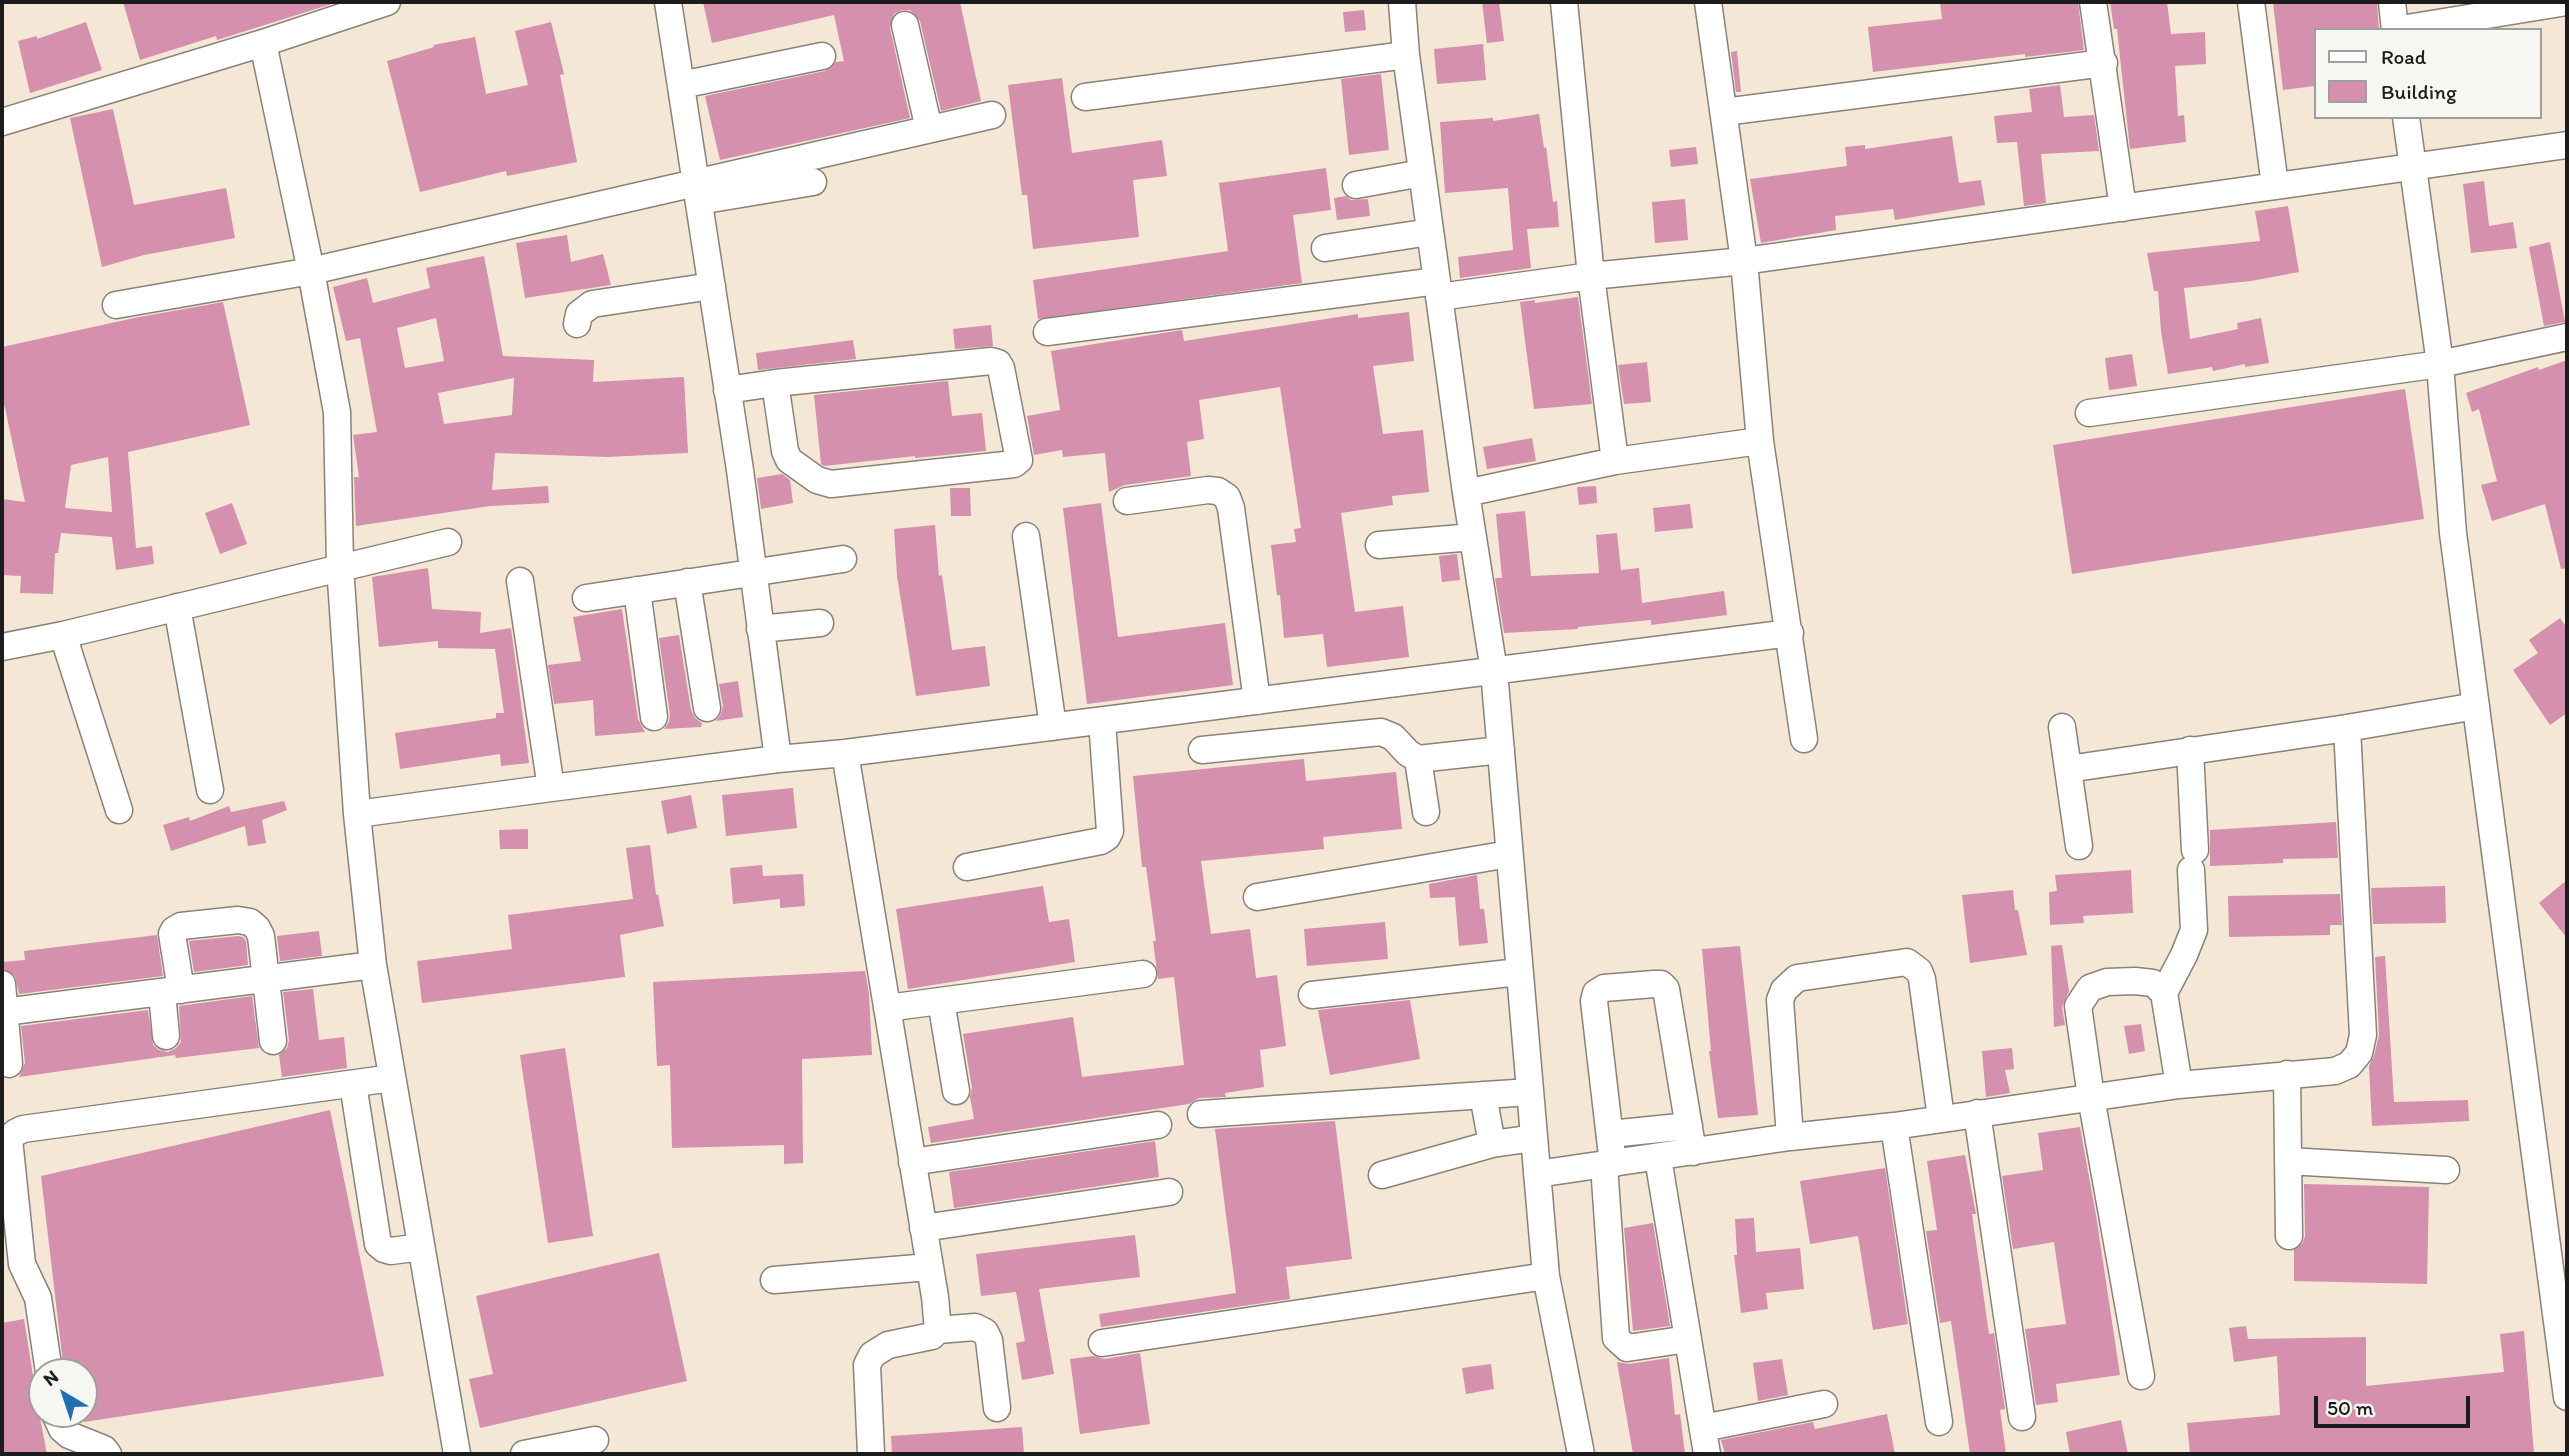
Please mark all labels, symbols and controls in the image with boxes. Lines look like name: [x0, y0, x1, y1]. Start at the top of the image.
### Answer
legend: [2314, 28, 2541, 119]
text: Road: [2381, 44, 2426, 69]
text: Building: [2381, 79, 2457, 104]
north arrow: [28, 1358, 98, 1428]
text: N: [39, 1365, 63, 1391]
scale bar: [2317, 1382, 2473, 1426]
text: 50 m: [2327, 1395, 2373, 1420]

